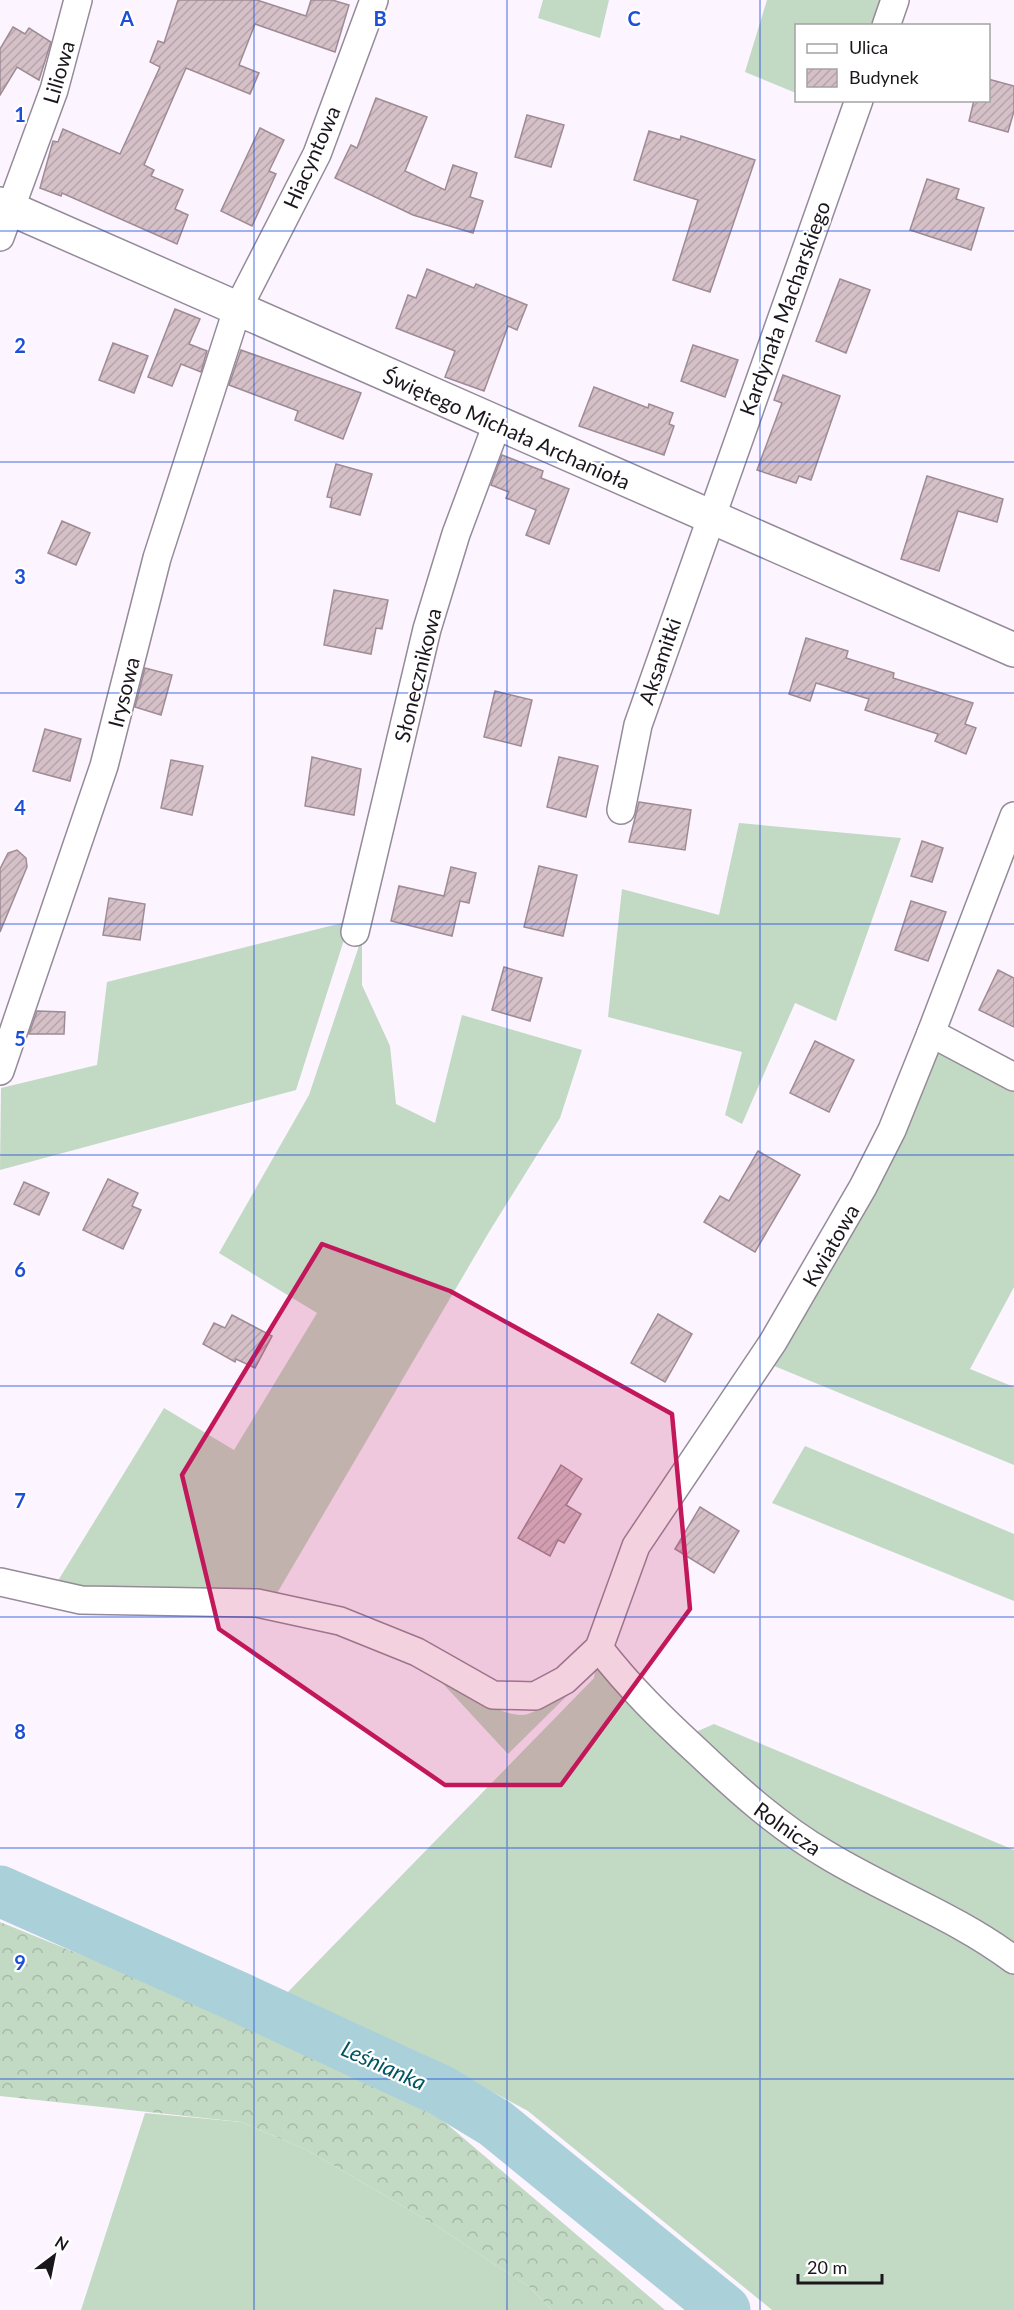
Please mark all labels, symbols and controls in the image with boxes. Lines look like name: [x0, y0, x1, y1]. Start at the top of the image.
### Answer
text: A: [119, 6, 134, 30]
text: B: [373, 6, 387, 30]
text: C: [627, 6, 641, 30]
legend: [795, 24, 990, 102]
text: Ulica: [849, 36, 888, 58]
street label: Liliowa: [37, 38, 79, 106]
text: Budynek: [849, 66, 919, 88]
text: 1: [14, 102, 26, 126]
street label: Hiacyntowa: [277, 102, 345, 212]
street label: Kardynała Macharskiego: [734, 197, 835, 419]
text: 2: [14, 333, 26, 357]
street label: Świętego Michała Archanioła: [380, 362, 634, 494]
text: 3: [14, 564, 26, 588]
street label: Słonecznikowa: [388, 605, 446, 745]
street label: Aksamitki: [633, 614, 685, 708]
street label: Irysowa: [102, 654, 144, 730]
text: 4: [14, 795, 26, 819]
text: 5: [14, 1026, 26, 1050]
street label: Kwiatowa: [796, 1199, 864, 1291]
text: 6: [14, 1257, 26, 1281]
text: 7: [14, 1488, 26, 1512]
text: 8: [14, 1719, 26, 1743]
street label: Rolnicza: [750, 1796, 826, 1860]
text: 9: [14, 1950, 26, 1974]
water label: Leśnianka: [338, 2034, 430, 2096]
north arrow: [24, 2226, 84, 2286]
text: N: [52, 2232, 72, 2254]
scale bar: [798, 2247, 882, 2285]
text: 20 m: [807, 2256, 847, 2278]

